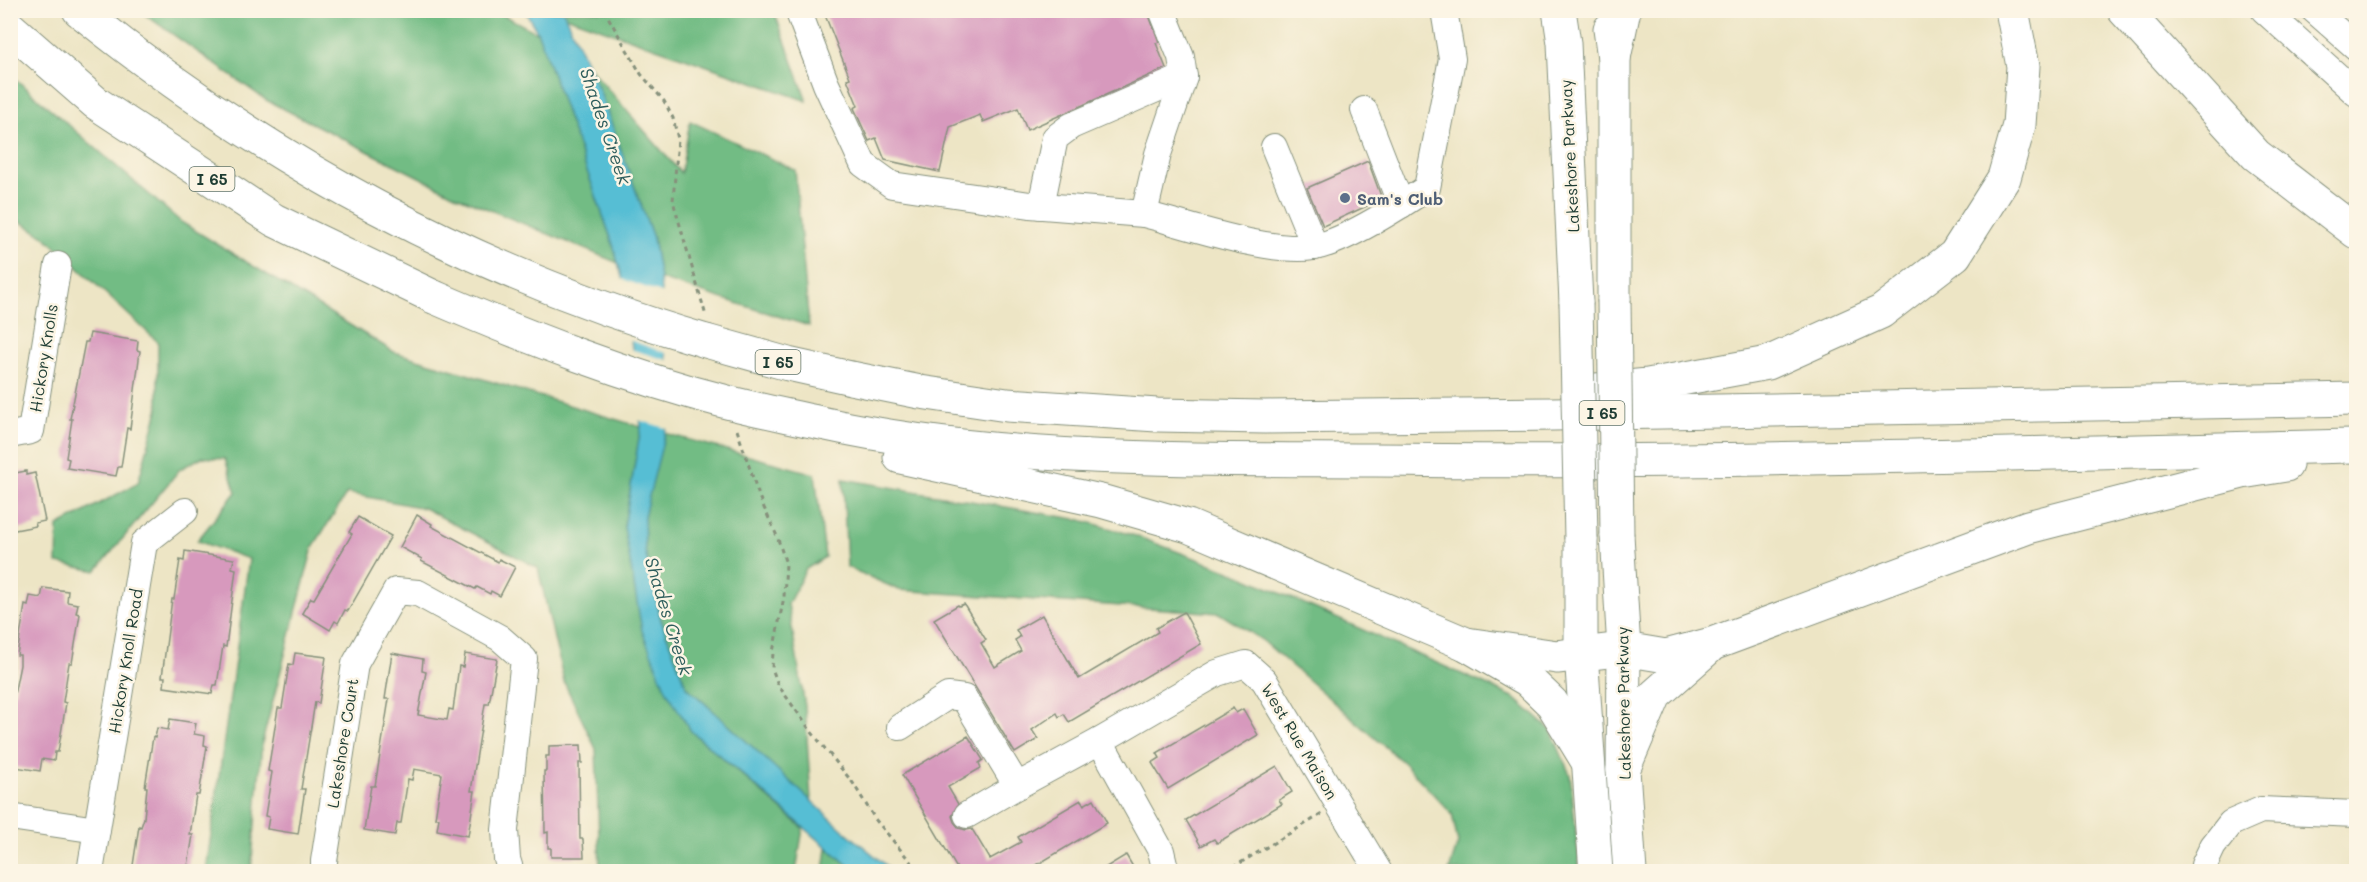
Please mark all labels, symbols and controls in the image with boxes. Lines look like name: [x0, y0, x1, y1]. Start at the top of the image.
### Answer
water label: Shades Creek: [575, 64, 637, 188]
street label: Lakeshore Parkway: [1555, 79, 1583, 233]
road number: I 65: [190, 167, 234, 191]
place label: Sam's Club: [1357, 188, 1443, 209]
marker: Sam's Club: [1338, 191, 1352, 205]
street label: Hickory Knolls: [24, 302, 62, 414]
road number: I 65: [756, 350, 800, 374]
road number: I 65: [1580, 401, 1624, 425]
water label: Shades Creek: [640, 554, 698, 678]
street label: Hickory Knoll Road: [103, 587, 147, 735]
street label: Lakeshore Parkway: [1611, 626, 1635, 780]
street label: Lakeshore Court: [321, 677, 363, 809]
street label: West Rue Maison: [1257, 679, 1343, 803]

